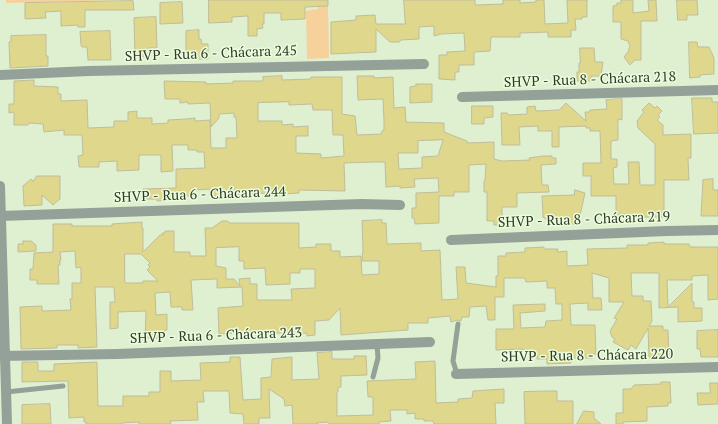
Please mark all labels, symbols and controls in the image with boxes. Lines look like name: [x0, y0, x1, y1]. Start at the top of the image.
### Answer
street label: SHVP - Rua 6 - Chácara 245: [125, 43, 297, 65]
street label: SHVP - Rua 8 - Chácara 218: [504, 69, 676, 91]
street label: SHVP - Rua 6 - Chácara 244: [114, 184, 286, 206]
street label: SHVP - Rua 8 - Chácara 219: [498, 209, 670, 231]
street label: SHVP - Rua 6 - Chácara 243: [130, 325, 302, 347]
street label: SHVP - Rua 8 - Chácara 220: [501, 346, 673, 366]

